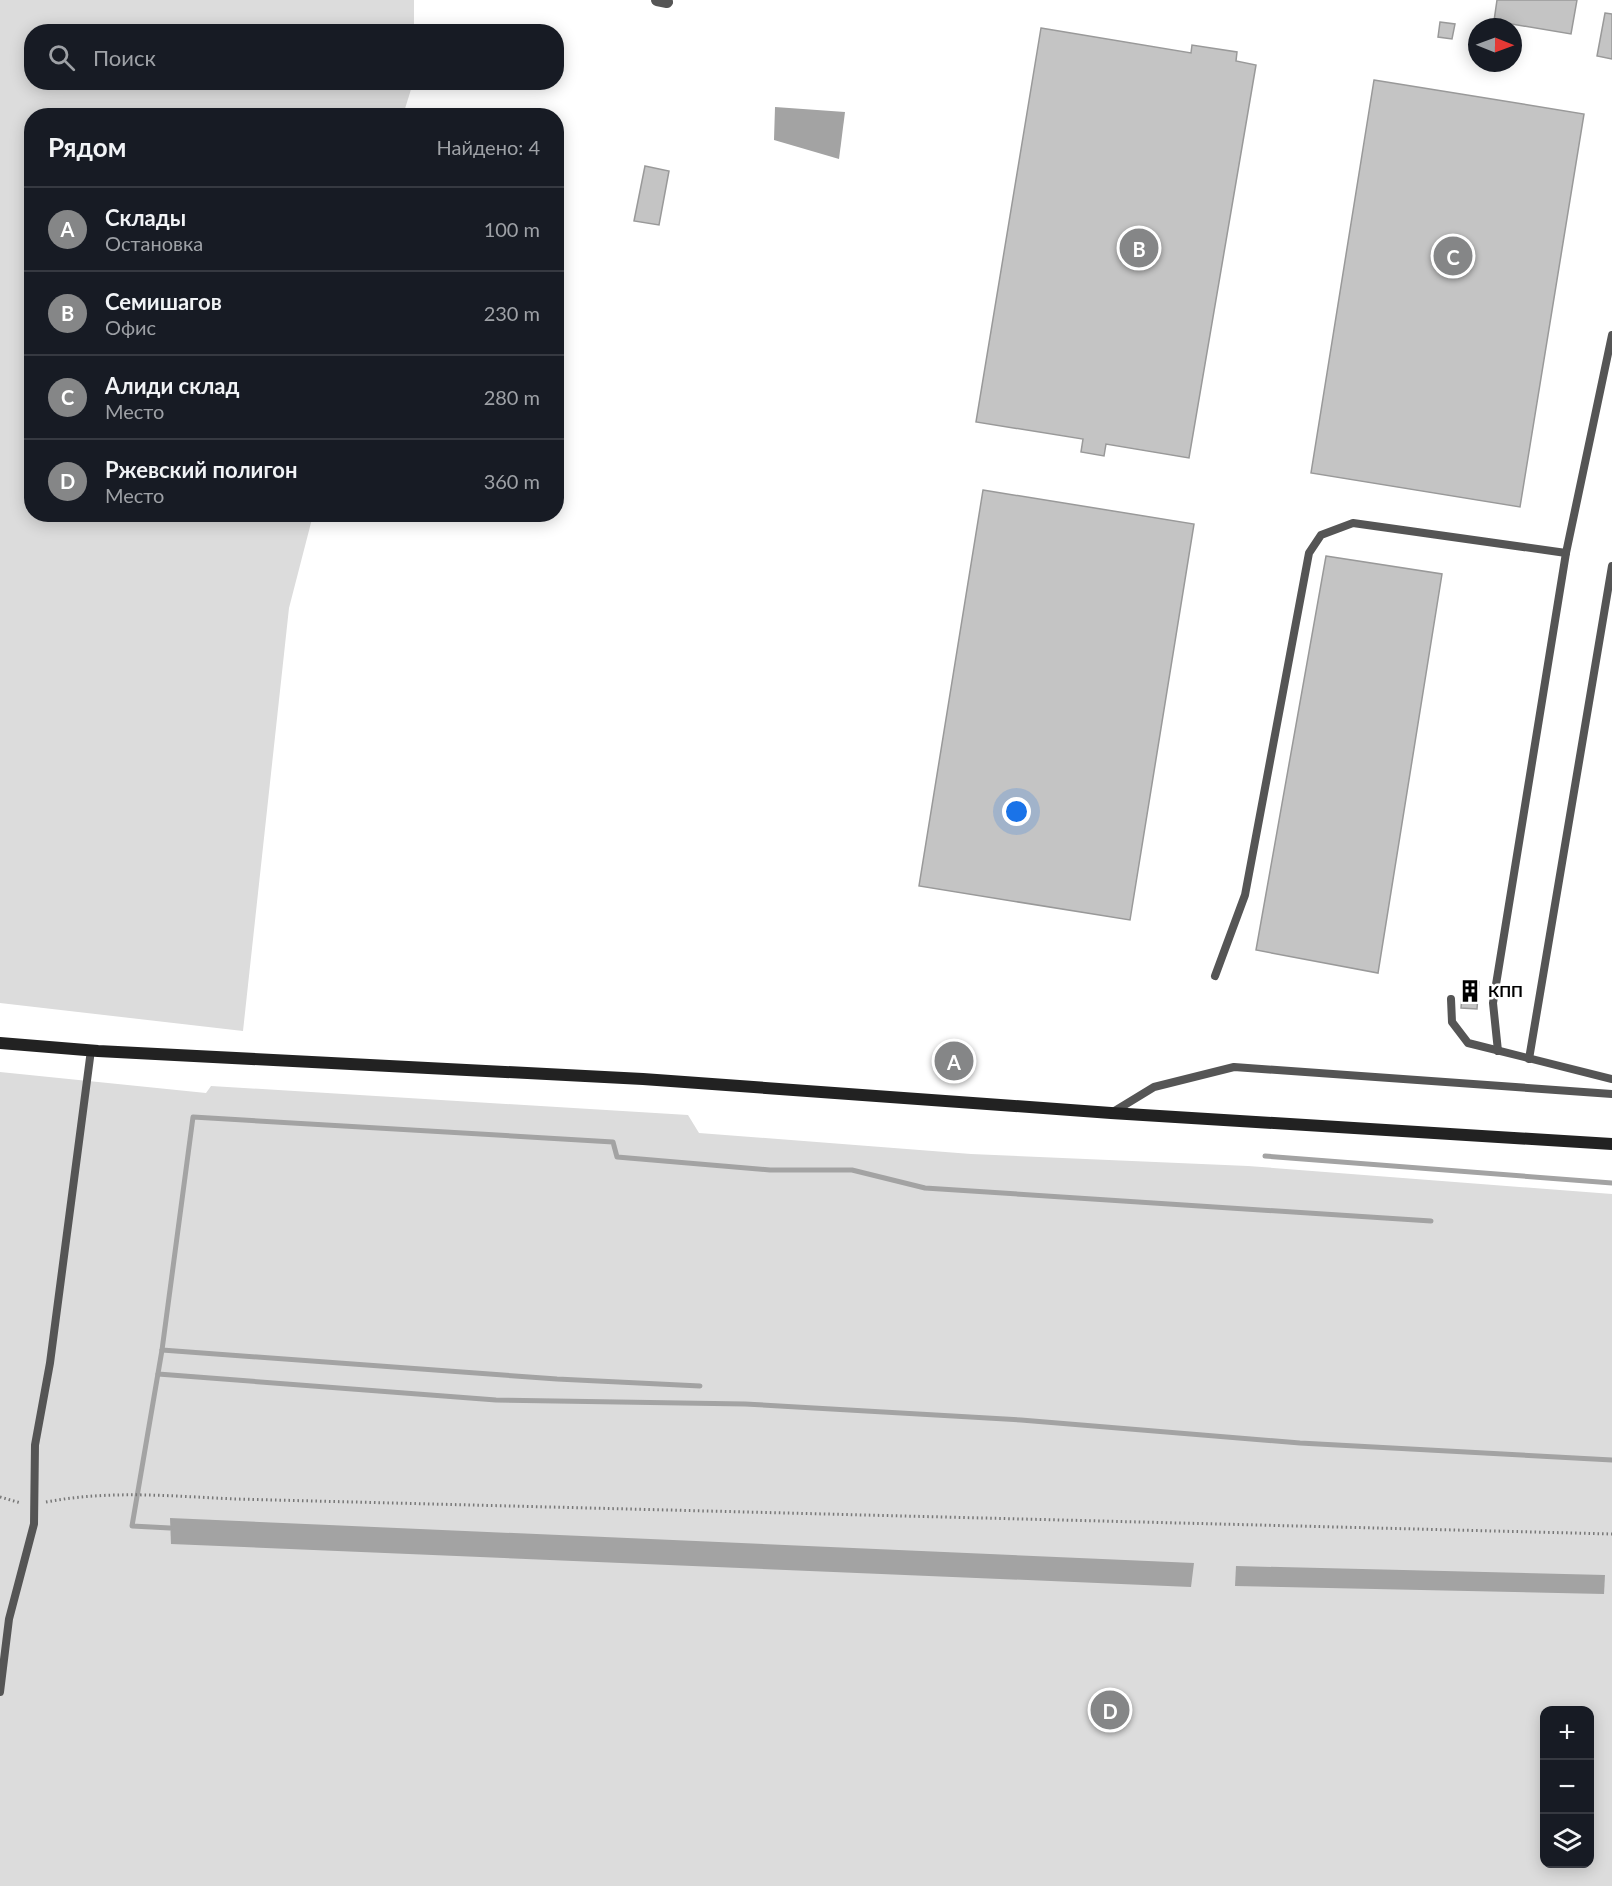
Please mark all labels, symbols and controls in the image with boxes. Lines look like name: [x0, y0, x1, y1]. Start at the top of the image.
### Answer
north arrow: [1468, 18, 1522, 72]
search box: [24, 24, 564, 90]
icon: search: [45, 41, 78, 74]
text: Поиск: [93, 44, 156, 71]
text: Рядом: [48, 131, 126, 163]
text: Найдено: 4: [437, 135, 540, 159]
text: Склады: [105, 204, 186, 231]
text: A: [61, 217, 74, 241]
text: 100 m: [484, 217, 540, 241]
pin: B: [1120, 226, 1158, 270]
text: Остановка: [105, 231, 203, 255]
pin: C: [1434, 234, 1472, 278]
text: Семишагов: [105, 288, 222, 315]
text: B: [61, 301, 74, 325]
text: 230 m: [484, 301, 540, 325]
text: Офис: [105, 315, 156, 339]
text: Алиди склад: [105, 372, 239, 399]
text: C: [61, 385, 74, 409]
text: 280 m: [484, 385, 540, 409]
text: Место: [105, 399, 164, 423]
text: Ржевский полигон: [105, 456, 297, 483]
text: D: [60, 469, 75, 493]
text: 360 m: [484, 469, 540, 493]
text: Место: [105, 483, 164, 507]
your location: [1002, 797, 1031, 826]
building icon: КПП: [1457, 978, 1483, 1004]
place label: КПП: [1488, 981, 1523, 1000]
pin: A: [934, 1038, 974, 1084]
pin: D: [1090, 1688, 1130, 1732]
map controls: [1540, 1706, 1594, 1868]
button: +: [1540, 1706, 1594, 1760]
button: −: [1540, 1760, 1594, 1814]
button: layers: [1540, 1814, 1594, 1868]

